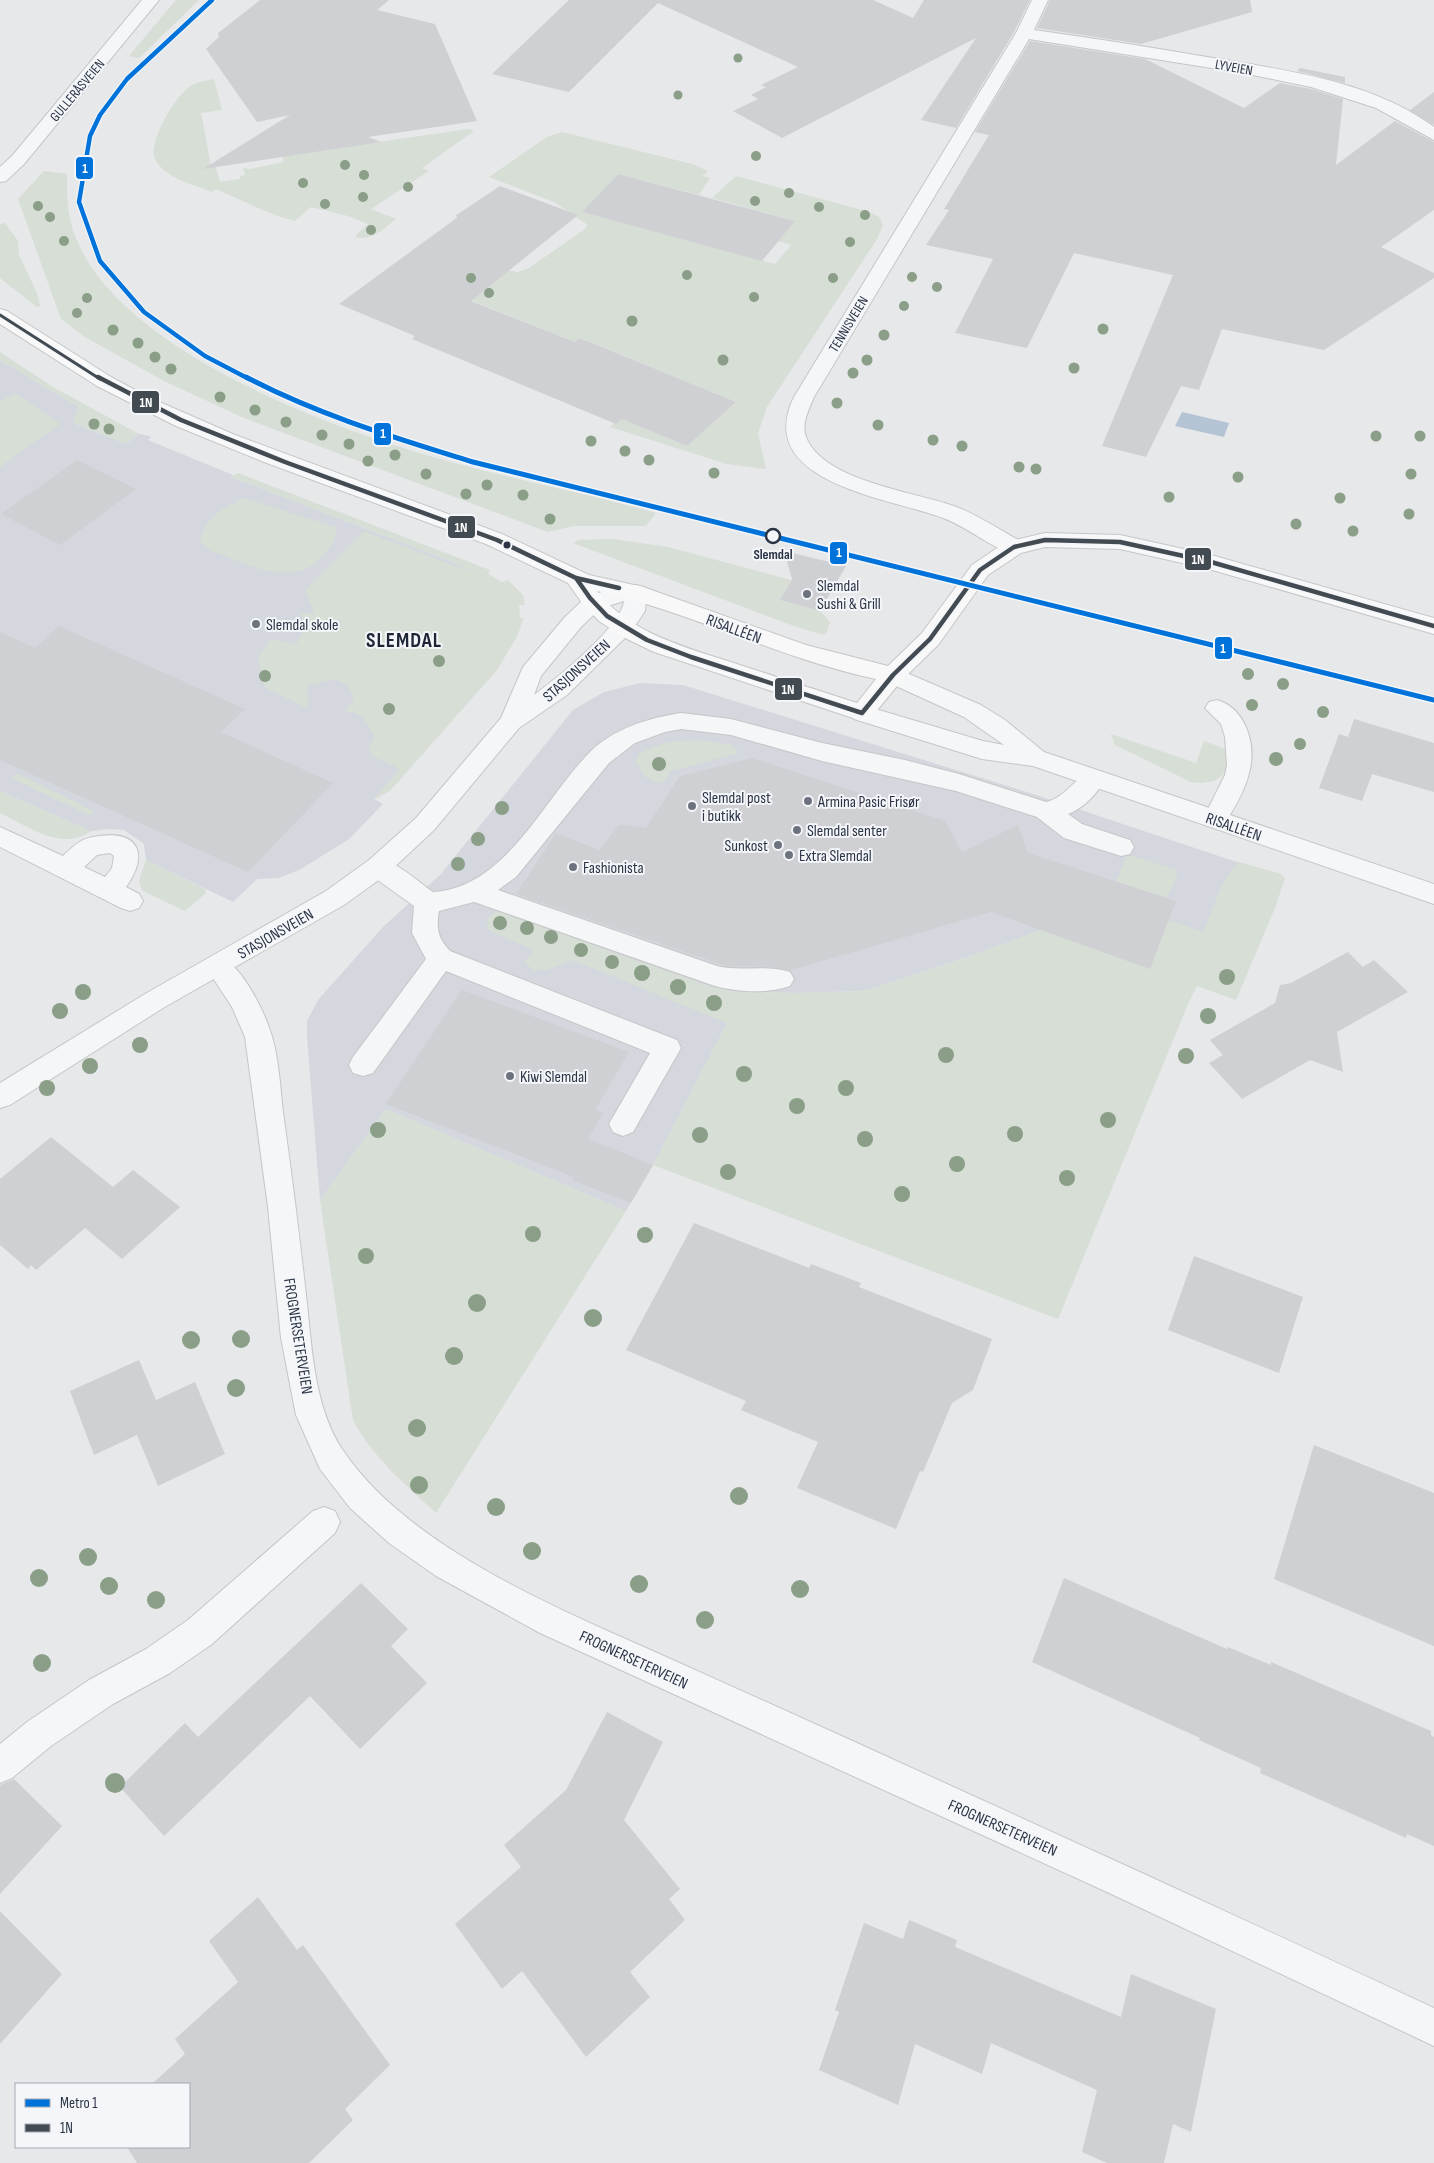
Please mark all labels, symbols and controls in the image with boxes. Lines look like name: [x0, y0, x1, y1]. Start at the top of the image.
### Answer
street label: GULLERÅSVEIEN: [46, 56, 108, 125]
street label: LYVEIEN: [1214, 56, 1254, 79]
line badge: 1: [75, 156, 94, 180]
text: 1: [82, 160, 88, 177]
street label: TENNISVEIEN: [825, 293, 872, 355]
line badge: 1N: [131, 390, 160, 414]
text: 1N: [139, 394, 153, 411]
line badge: 1: [373, 422, 392, 446]
text: 1: [380, 425, 386, 442]
line badge: 1N: [447, 515, 476, 539]
text: 1N: [454, 519, 468, 536]
marker: Slemdal: [765, 528, 781, 544]
unlabelled marker: [502, 540, 512, 550]
line badge: 1: [829, 541, 848, 565]
text: 1: [836, 544, 842, 561]
place label: Slemdal: [753, 546, 793, 563]
line badge: 1N: [1184, 547, 1212, 571]
text: 1N: [1191, 551, 1205, 568]
place label: Slemdal Sushi & Grill: [817, 577, 881, 614]
marker: Slemdal Sushi & Grill: [801, 588, 813, 600]
street label: RISALLÉEN: [703, 611, 764, 648]
place label: Slemdal skole: [266, 616, 339, 635]
marker: Slemdal skole: [250, 618, 262, 630]
district label: SLEMDAL: [366, 628, 442, 653]
street label: STASJONSVEIEN: [539, 636, 615, 706]
line badge: 1: [1214, 636, 1233, 660]
text: 1: [1220, 640, 1226, 657]
line badge: 1N: [774, 677, 803, 701]
text: 1N: [781, 681, 795, 698]
place label: Slemdal post i butikk: [702, 789, 771, 826]
place label: Armina Pasic Frisør: [817, 793, 920, 812]
marker: Armina Pasic Frisør: [802, 795, 814, 807]
marker: Slemdal post i butikk: [686, 800, 698, 812]
street label: RISALLÉEN: [1203, 809, 1264, 846]
place label: Slemdal senter: [807, 822, 887, 841]
marker: Slemdal senter: [791, 824, 803, 836]
place label: Sunkost: [724, 837, 768, 856]
marker: Sunkost: [772, 839, 784, 851]
place label: Extra Slemdal: [799, 847, 872, 866]
marker: Extra Slemdal: [783, 849, 795, 861]
place label: Fashionista: [583, 859, 644, 878]
marker: Fashionista: [567, 861, 579, 873]
street label: STASJONSVEIEN: [234, 905, 317, 964]
place label: Kiwi Slemdal: [520, 1068, 587, 1087]
marker: Kiwi Slemdal: [504, 1070, 516, 1082]
street label: FROGNERSETERVEIEN: [279, 1277, 316, 1396]
street label: FROGNERSETERVEIEN: [576, 1627, 691, 1694]
street label: FROGNERSETERVEIEN: [945, 1796, 1060, 1861]
legend: [15, 2083, 190, 2148]
text: Metro 1: [60, 2094, 98, 2113]
text: 1N: [60, 2119, 73, 2138]

